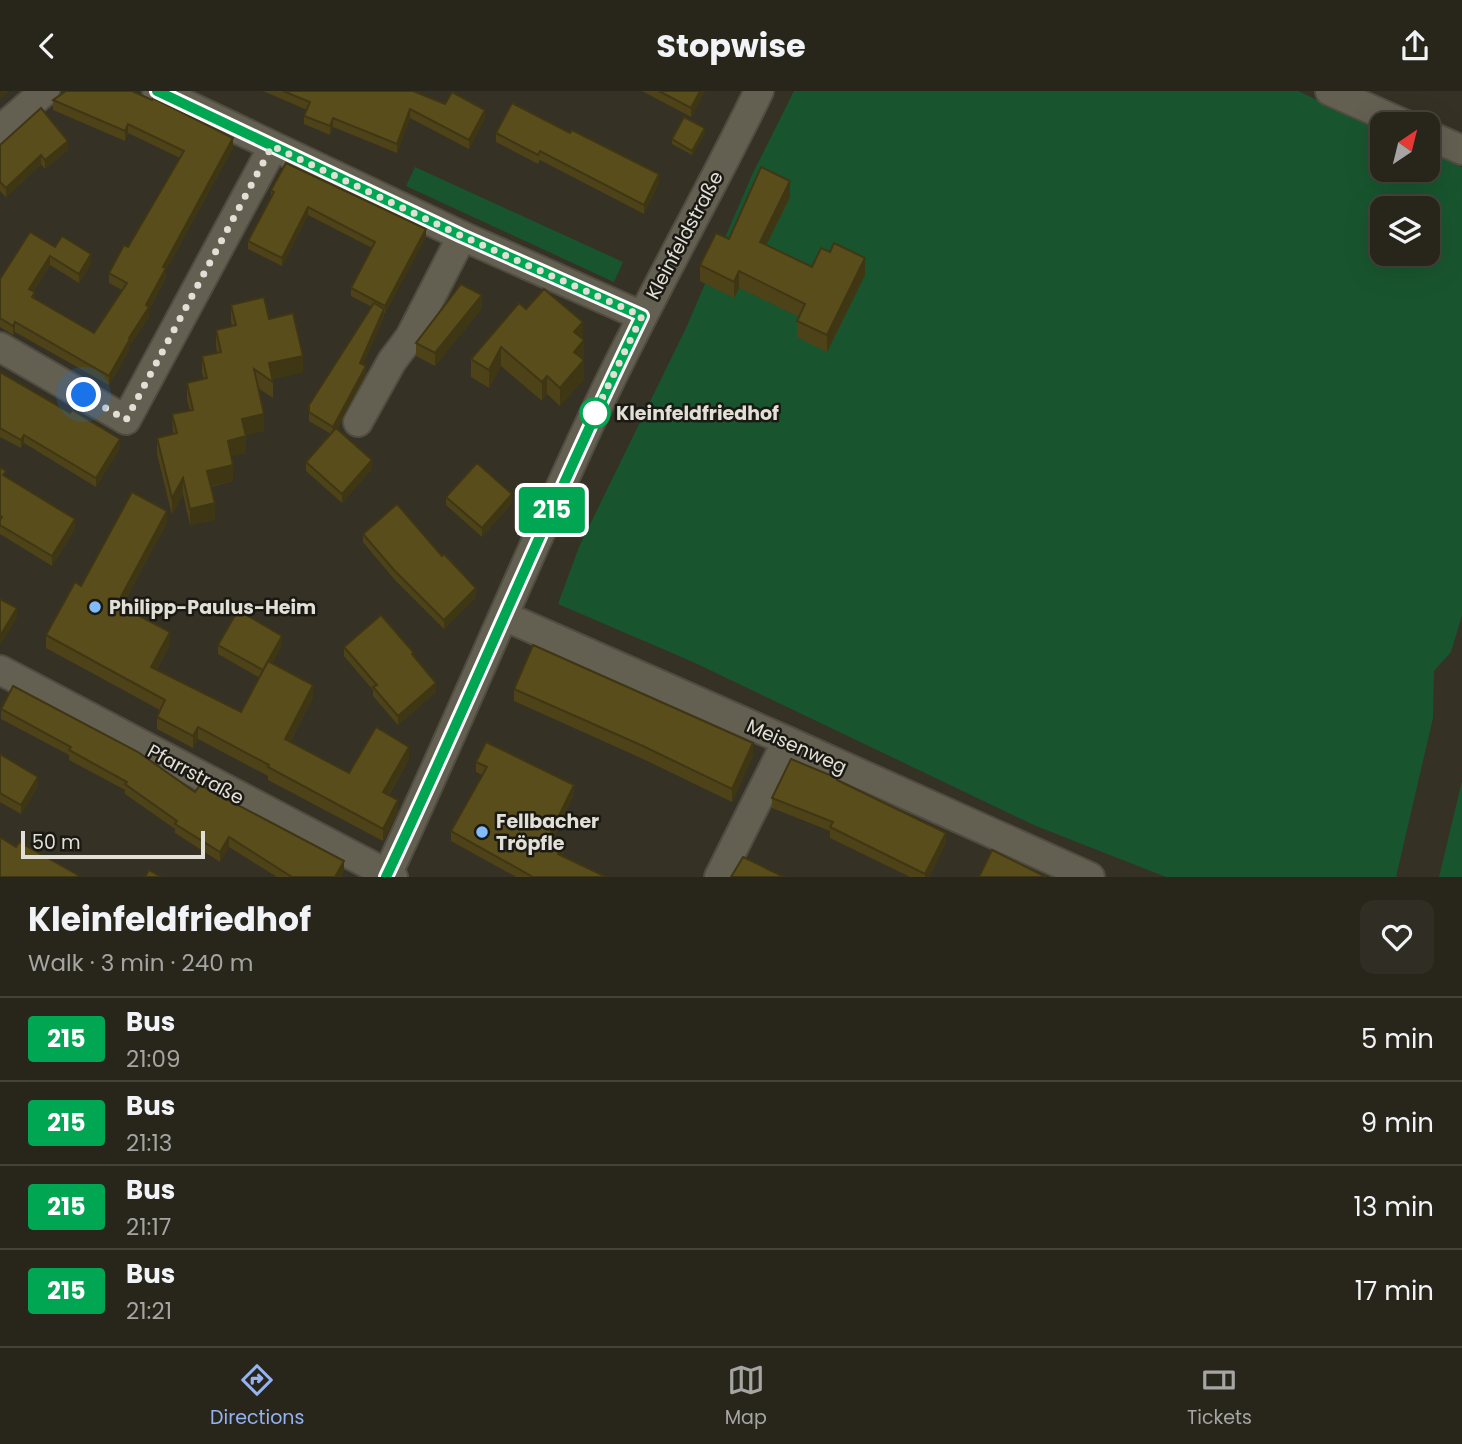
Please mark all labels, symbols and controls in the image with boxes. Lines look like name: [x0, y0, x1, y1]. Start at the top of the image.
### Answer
text: Stopwise: [656, 23, 806, 68]
icon: back: [28, 27, 66, 65]
icon: share: [1396, 27, 1434, 65]
north arrow: [1370, 112, 1440, 182]
map controls: [1370, 112, 1440, 266]
street label: Kleinfeldstraße: [639, 166, 730, 304]
button: layers: [1370, 196, 1440, 266]
your location: [66, 377, 101, 412]
marker: Kleinfeldfriedhof: [580, 398, 610, 428]
place label: Kleinfeldfriedhof: [616, 400, 779, 427]
line badge: 215: [512, 487, 592, 533]
text: 215: [533, 493, 571, 526]
place label: Philipp-Paulus-Heim: [109, 594, 316, 621]
marker: Philipp-Paulus-Heim: [87, 599, 103, 615]
street label: Meisenweg: [742, 712, 851, 781]
street label: Pfarrstraße: [143, 738, 249, 811]
place label: Fellbacher Tröpfle: [496, 808, 599, 857]
marker: Fellbacher Tröpfle: [474, 824, 490, 840]
scale bar: [21, 828, 205, 860]
text: 50 m: [32, 829, 81, 856]
text: Kleinfeldfriedhof: [28, 896, 311, 943]
button: heart: [1360, 900, 1434, 974]
text: Walk · 3 min · 240 m: [28, 947, 254, 979]
text: Bus: [126, 1004, 175, 1040]
text: 5 min: [1361, 1021, 1434, 1057]
text: 215: [47, 1022, 86, 1055]
text: 21:09: [126, 1043, 180, 1075]
text: Bus: [126, 1088, 175, 1124]
text: 9 min: [1361, 1105, 1434, 1141]
text: 215: [47, 1106, 86, 1139]
text: 21:13: [126, 1127, 172, 1159]
text: Bus: [126, 1172, 175, 1208]
text: 13 min: [1354, 1189, 1434, 1225]
text: 215: [47, 1190, 86, 1223]
text: 21:17: [126, 1211, 171, 1243]
text: Bus: [126, 1256, 175, 1292]
text: 17 min: [1355, 1273, 1434, 1309]
text: 215: [47, 1274, 86, 1307]
text: 21:21: [126, 1295, 172, 1327]
tab: Directions: [210, 1361, 304, 1432]
tab: Map: [725, 1361, 767, 1432]
tab: Tickets: [1187, 1361, 1252, 1432]

